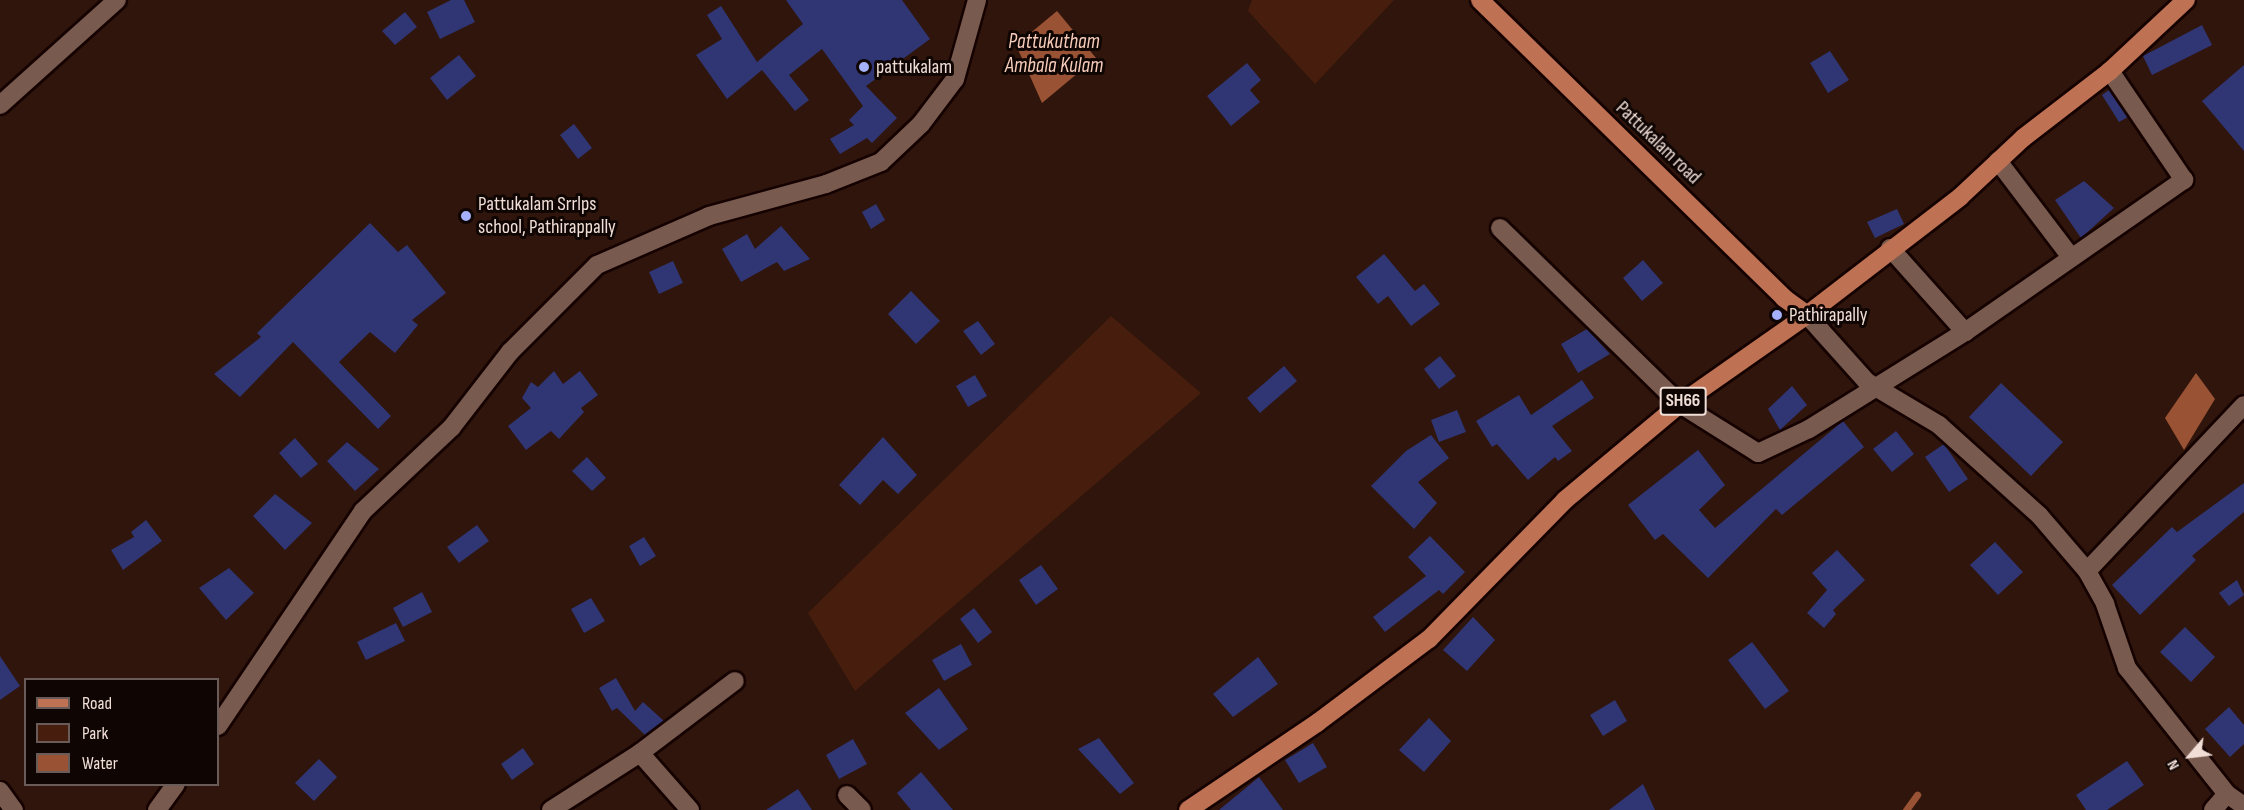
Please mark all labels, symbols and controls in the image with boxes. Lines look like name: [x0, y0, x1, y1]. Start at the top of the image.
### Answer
water label: Pattukutham Ambala Kulam: [1005, 29, 1103, 79]
place label: pattukalam: [876, 55, 952, 79]
marker: pattukalam: [857, 60, 871, 74]
street label: Pattukalam road: [1610, 97, 1706, 189]
place label: Pattukalam Srrlps school, Pathirappally: [478, 192, 616, 239]
marker: Pattukalam Srrlps school, Pathirappally: [459, 209, 473, 223]
place label: Pathirapally: [1789, 303, 1867, 327]
marker: Pathirapally: [1770, 308, 1784, 322]
road number: SH66: [1659, 386, 1707, 416]
legend: [24, 678, 219, 786]
text: Road: [82, 693, 112, 714]
text: Park: [82, 723, 108, 744]
north arrow: [2160, 726, 2220, 786]
text: Water: [82, 753, 118, 774]
text: N: [2163, 756, 2184, 773]

